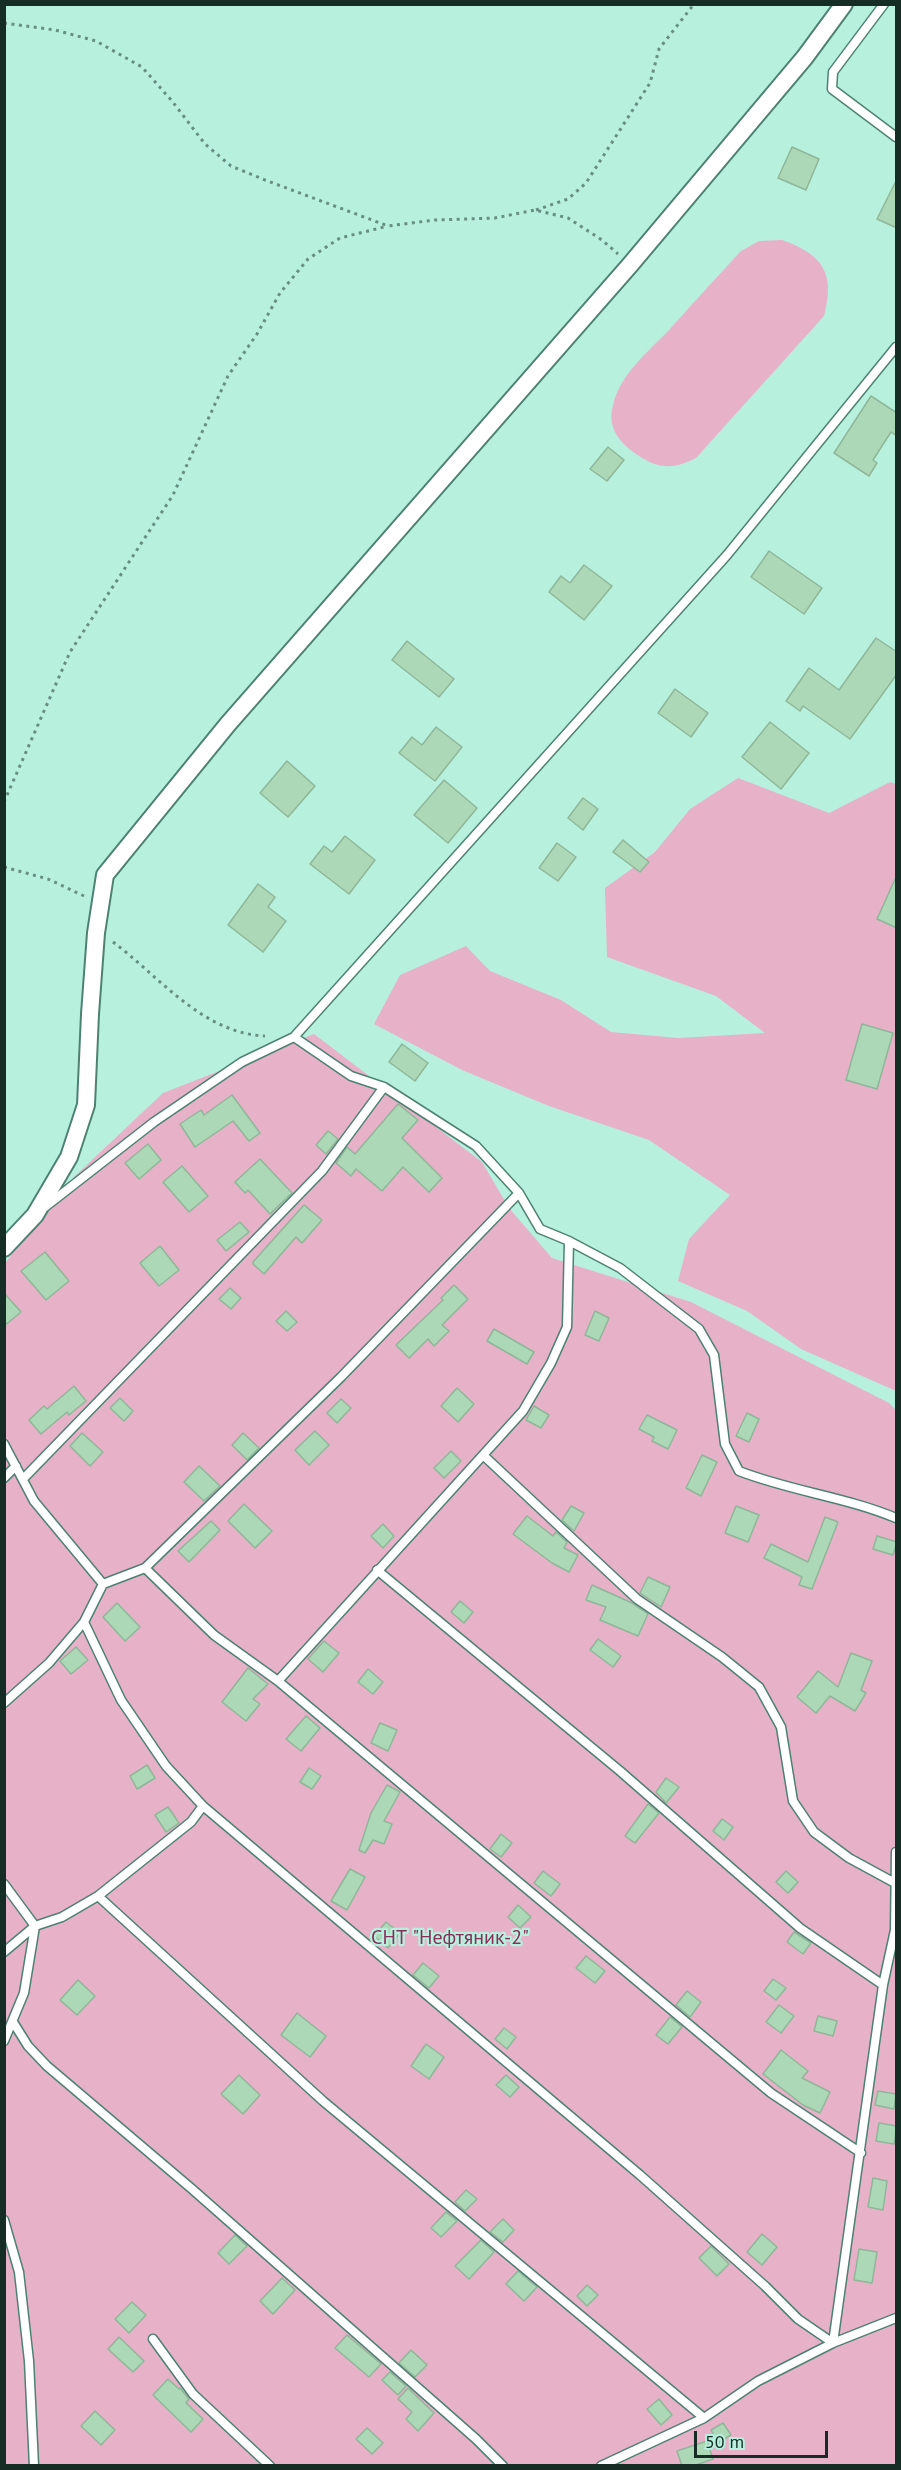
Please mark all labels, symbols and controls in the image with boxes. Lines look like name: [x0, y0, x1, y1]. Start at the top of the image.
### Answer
park label: СНТ "Нефтяник-2": [371, 1926, 529, 1950]
scale bar: [697, 2419, 830, 2457]
text: 50 m: [705, 2430, 744, 2453]

